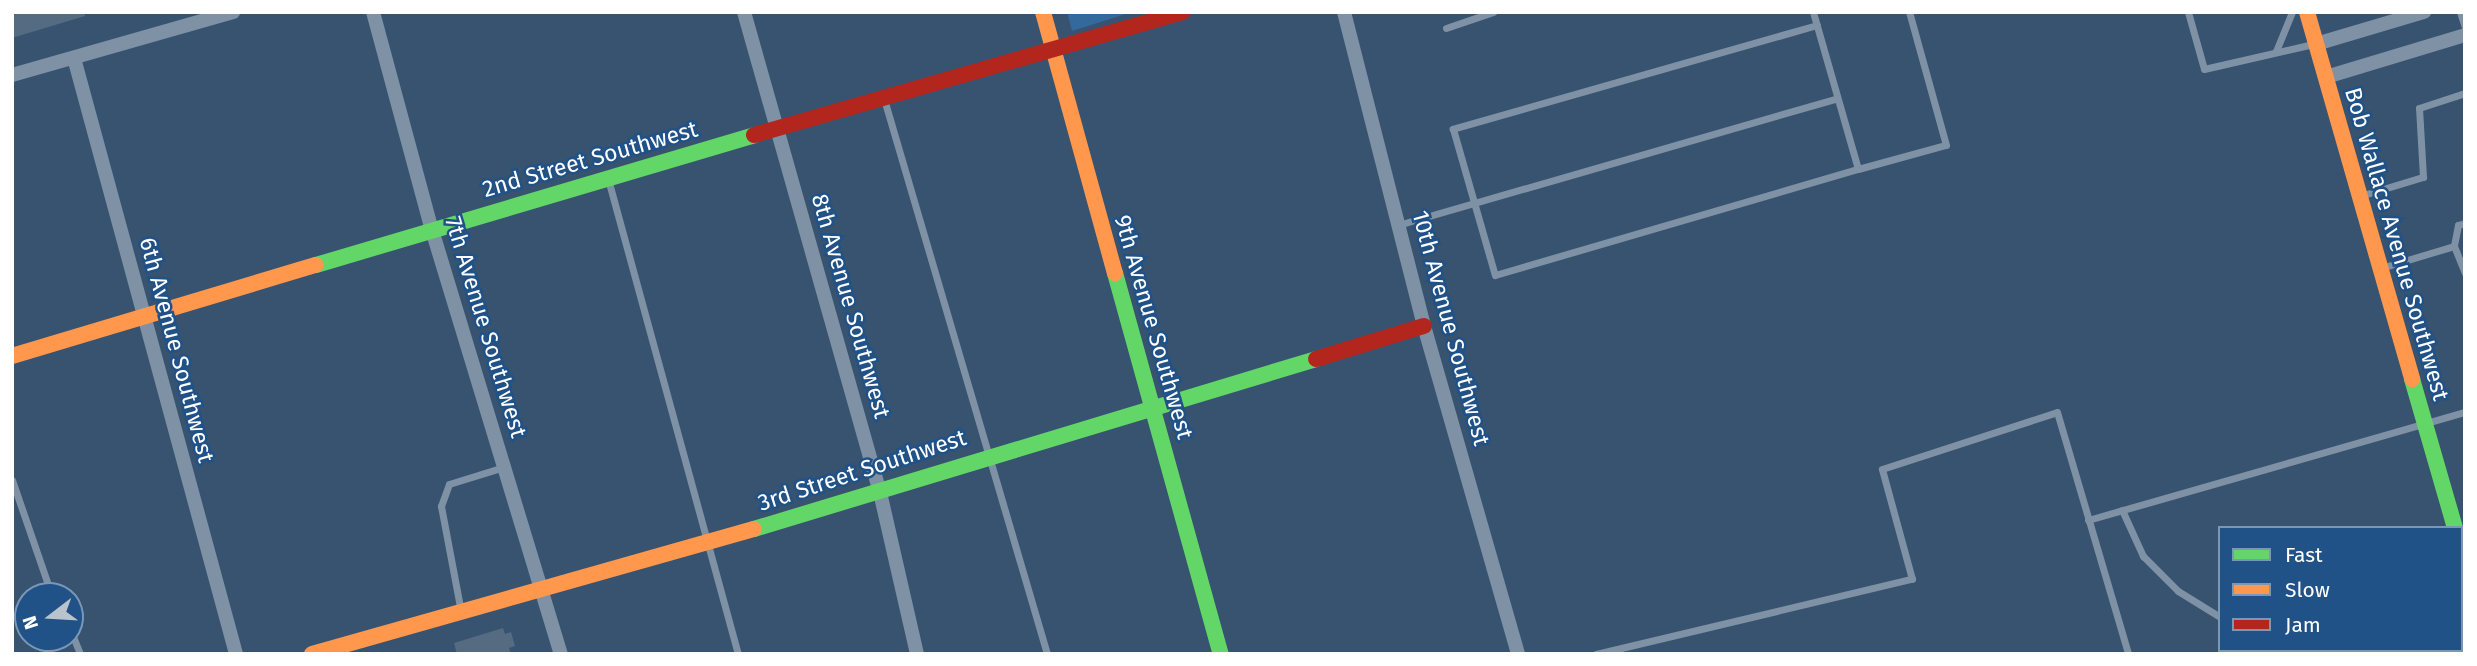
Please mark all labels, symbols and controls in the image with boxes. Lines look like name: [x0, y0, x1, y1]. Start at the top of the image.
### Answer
street label: Bob Wallace Avenue Southwest: [2339, 84, 2455, 404]
street label: 2nd Street Southwest: [479, 115, 701, 203]
street label: 8th Avenue Southwest: [806, 191, 896, 421]
street label: 10th Avenue Southwest: [1406, 207, 1496, 449]
street label: 9th Avenue Southwest: [1109, 212, 1199, 442]
street label: 7th Avenue Southwest: [439, 213, 533, 441]
street label: 6th Avenue Southwest: [134, 234, 220, 466]
street label: 3rd Street Southwest: [754, 423, 970, 517]
legend: [2218, 526, 2463, 652]
text: Fast: [2285, 542, 2323, 568]
text: Slow: [2285, 577, 2330, 603]
north arrow: [14, 582, 84, 652]
text: Jam: [2285, 612, 2321, 638]
text: N: [18, 613, 43, 632]

